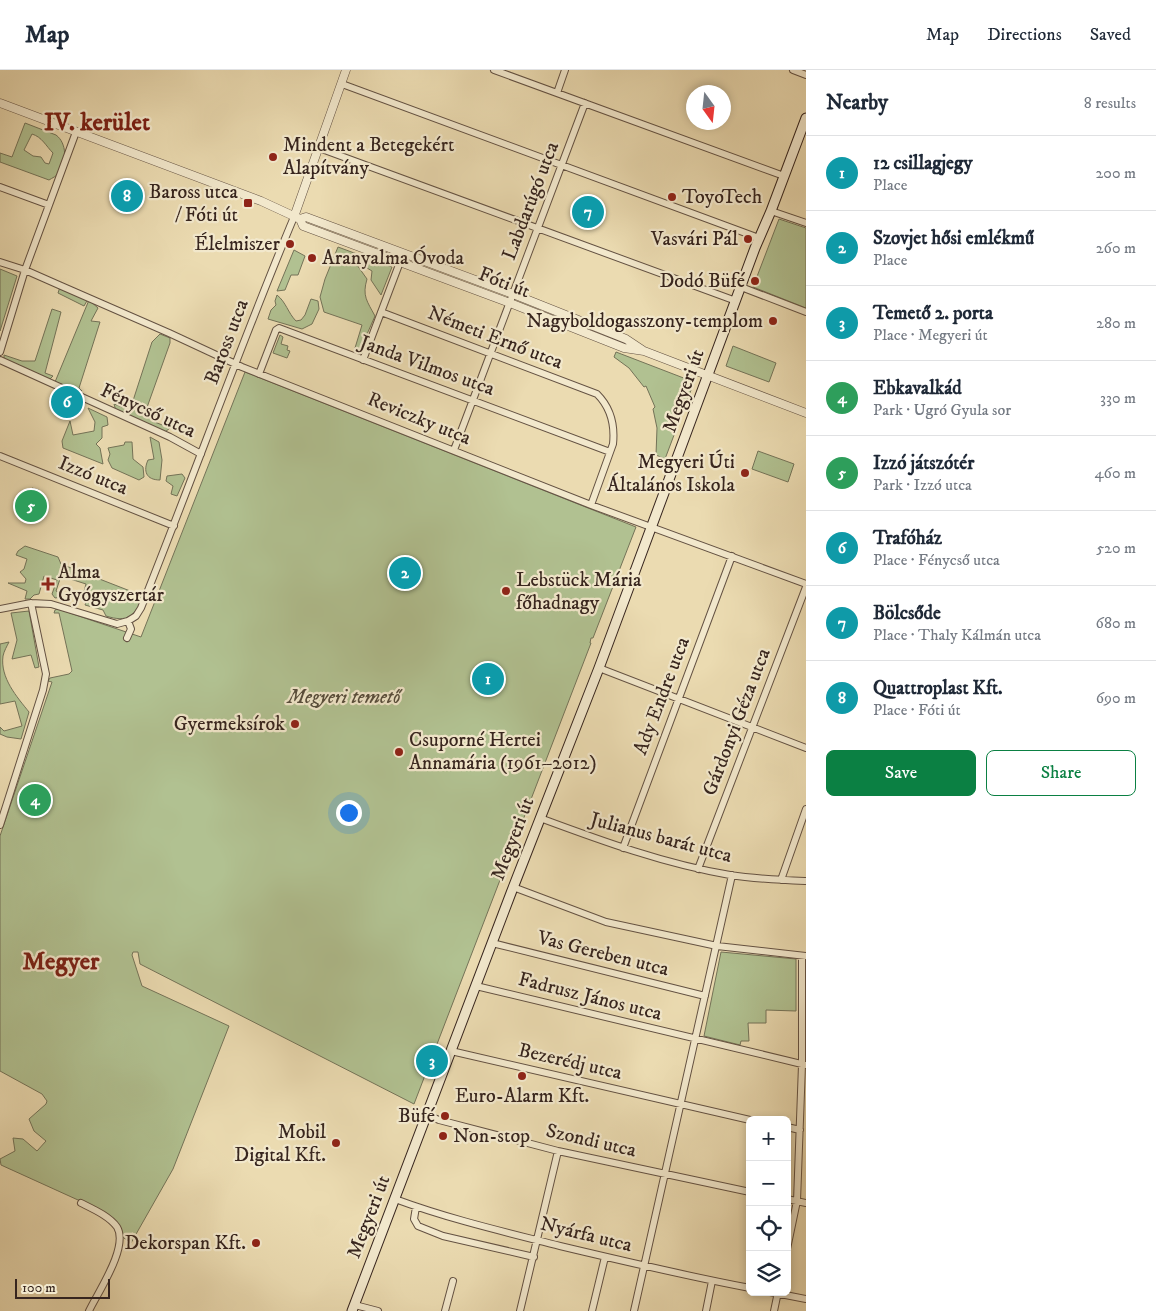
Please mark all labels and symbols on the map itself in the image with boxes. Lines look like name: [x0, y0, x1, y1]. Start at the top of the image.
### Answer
north arrow: [686, 85, 731, 130]
district label: IV. kerület: [44, 107, 150, 138]
place label: Mindent a Betegekért Alapítvány: [283, 133, 454, 181]
street label: Labdarúgó utca: [497, 138, 565, 264]
marker: Mindent a Betegekért Alapítvány: [267, 151, 279, 163]
pin: 8: [111, 177, 143, 215]
place label: Baross utca / Fóti út: [149, 180, 239, 228]
place label: ToyoTech: [682, 185, 763, 210]
marker: ToyoTech: [666, 191, 678, 203]
pin: 7: [572, 193, 604, 231]
marker: Baross utca / Fóti út: [242, 197, 254, 209]
place label: Vasvári Pál: [650, 227, 738, 252]
place label: Élelmiszer: [194, 232, 281, 257]
marker: Vasvári Pál: [742, 233, 754, 245]
marker: Élelmiszer: [284, 238, 296, 250]
place label: Aranyalma Óvoda: [322, 245, 464, 271]
marker: Aranyalma Óvoda: [306, 252, 318, 264]
street label: Fóti út: [475, 262, 533, 304]
place label: Dodó Büfé: [659, 269, 746, 294]
marker: Dodó Büfé: [749, 275, 761, 287]
street label: Baross utca: [199, 295, 255, 388]
street label: Németi Ernő utca: [424, 301, 567, 375]
place label: Nagyboldogasszony-templom: [526, 309, 763, 334]
marker: Nagyboldogasszony-templom: [767, 315, 779, 327]
street label: Janda Vilmos utca: [354, 329, 498, 402]
street label: Megyeri út: [657, 346, 711, 436]
street label: Fénycső utca: [96, 378, 200, 444]
pin: 6: [51, 383, 83, 421]
street label: Reviczky utca: [364, 387, 475, 451]
place label: Megyeri Úti Általános Iskola: [607, 449, 735, 498]
street label: Izzó utca: [55, 451, 132, 501]
marker: Megyeri Úti Általános Iskola: [739, 467, 751, 479]
pin: 5: [15, 487, 47, 525]
pin: 2: [389, 554, 421, 592]
place label: Alma Gyógyszertár: [58, 560, 165, 608]
place label: Lebstück Mária főhadnagy: [516, 568, 642, 616]
marker: Alma Gyógyszertár: [42, 578, 54, 590]
marker: Lebstück Mária főhadnagy: [500, 585, 512, 597]
street label: Ady Endre utca: [628, 633, 696, 758]
street label: Gárdonyi Géza utca: [697, 644, 777, 799]
pin: 1: [472, 660, 504, 698]
park label: Megyeri temető: [286, 685, 403, 710]
place label: Gyermeksírok: [174, 712, 285, 737]
marker: Gyermeksírok: [289, 718, 301, 730]
place label: Csuporné Hertei Annamária (1961–2012): [409, 728, 596, 776]
marker: Csuporné Hertei Annamária (1961–2012): [393, 746, 405, 758]
pin: 4: [19, 781, 51, 819]
street label: Megyeri út: [486, 794, 540, 884]
your location: [336, 800, 362, 826]
street label: Julianus barát utca: [586, 807, 735, 869]
street label: Vas Gereben utca: [534, 925, 672, 983]
district label: Megyer: [23, 946, 100, 977]
street label: Fadrusz János utca: [516, 967, 665, 1027]
street label: Bezerédj utca: [516, 1038, 625, 1086]
pin: 3: [416, 1042, 448, 1080]
marker: Euro-Alarm Kft.: [516, 1070, 528, 1082]
place label: Euro-Alarm Kft.: [455, 1084, 589, 1109]
place label: Büfé: [398, 1104, 436, 1129]
marker: Büfé: [439, 1110, 451, 1122]
street label: Szondi utca: [543, 1118, 639, 1164]
place label: Mobil Digital Kft.: [234, 1120, 326, 1168]
place label: Non-stop: [453, 1124, 530, 1149]
marker: Non-stop: [437, 1130, 449, 1142]
marker: Mobil Digital Kft.: [330, 1137, 342, 1149]
street label: Megyeri út: [342, 1172, 396, 1262]
street label: Nyárfa utca: [538, 1212, 635, 1259]
place label: Dekorspan Kft.: [124, 1231, 246, 1256]
marker: Dekorspan Kft.: [250, 1237, 262, 1249]
scale bar: [15, 1276, 110, 1299]

